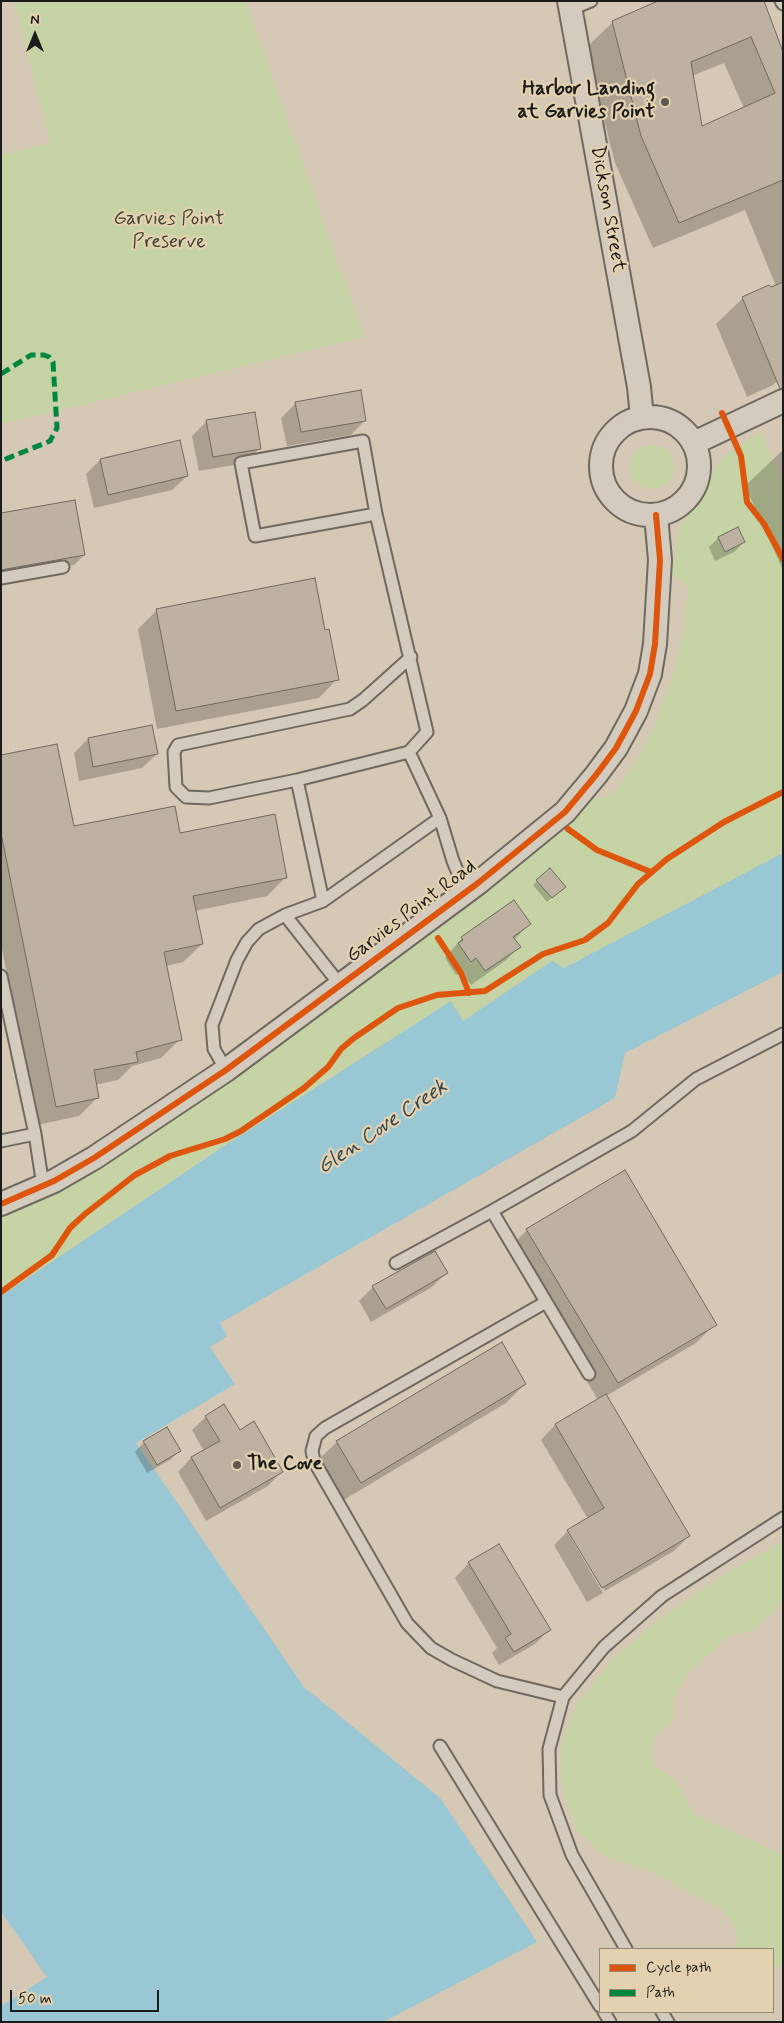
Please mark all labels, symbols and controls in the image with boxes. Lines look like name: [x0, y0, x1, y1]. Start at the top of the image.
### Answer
north arrow: [10, 10, 60, 60]
text: N: [30, 11, 40, 29]
place label: Harbor Landing at Garvies Point: [518, 78, 655, 125]
marker: Harbor Landing at Garvies Point: [659, 96, 671, 108]
street label: Dickson Street: [584, 144, 630, 274]
park label: Garvies Point Preserve: [114, 208, 224, 255]
street label: Garvies Point Road: [342, 855, 482, 969]
water label: Glen Cove Creek: [313, 1075, 453, 1181]
place label: The Cove: [247, 1453, 322, 1477]
marker: The Cove: [231, 1459, 243, 1471]
legend: [599, 1948, 774, 2013]
text: Cycle path: [646, 1958, 711, 1978]
scale bar: [12, 1980, 161, 2012]
text: Path: [646, 1983, 675, 2003]
text: 50 m: [18, 1989, 52, 2009]

